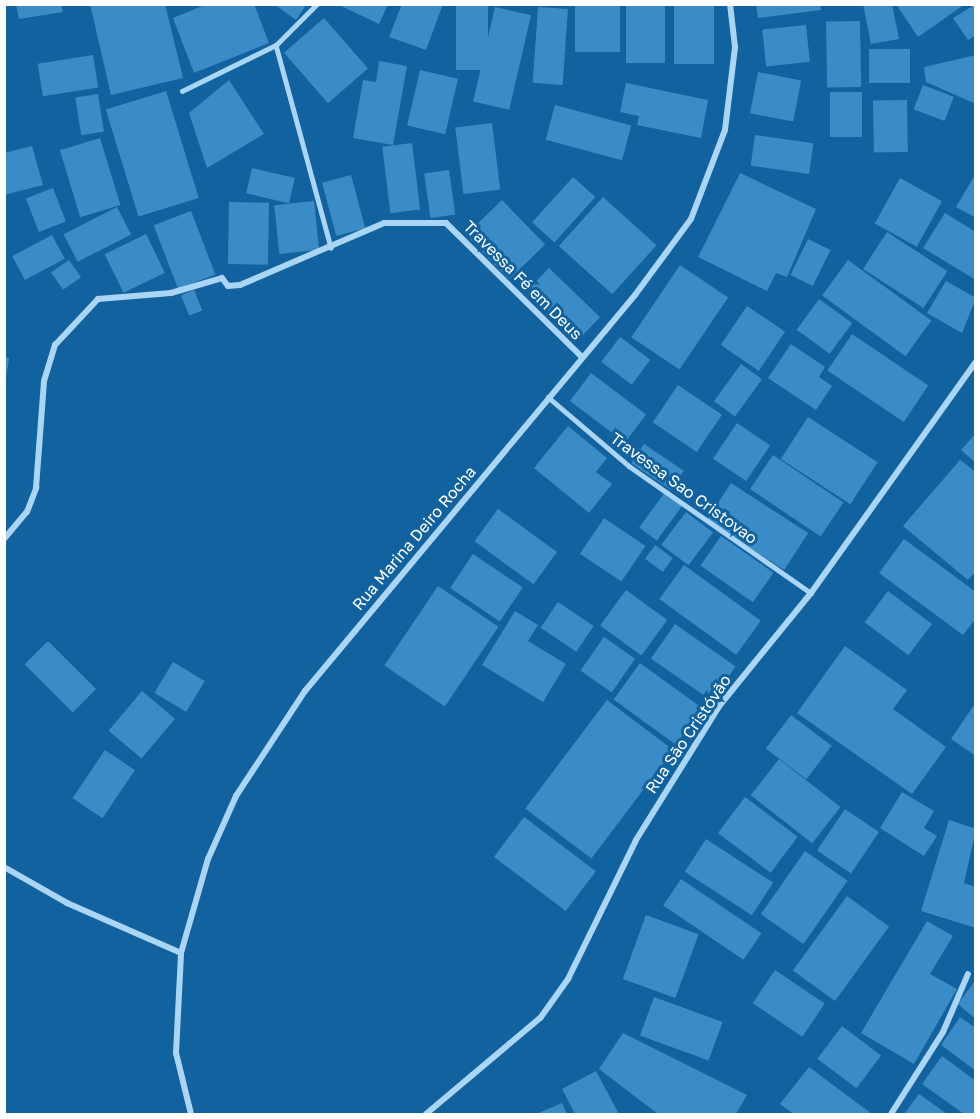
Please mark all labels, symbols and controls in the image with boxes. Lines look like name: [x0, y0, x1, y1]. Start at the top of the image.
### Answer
street label: Travessa Fé em Deus: [460, 217, 586, 343]
street label: Travessa Sao Cristovao: [607, 428, 761, 548]
street label: Rua Marina Deiro Rocha: [348, 462, 480, 614]
street label: Rua São Cristóvão: [641, 671, 735, 797]

